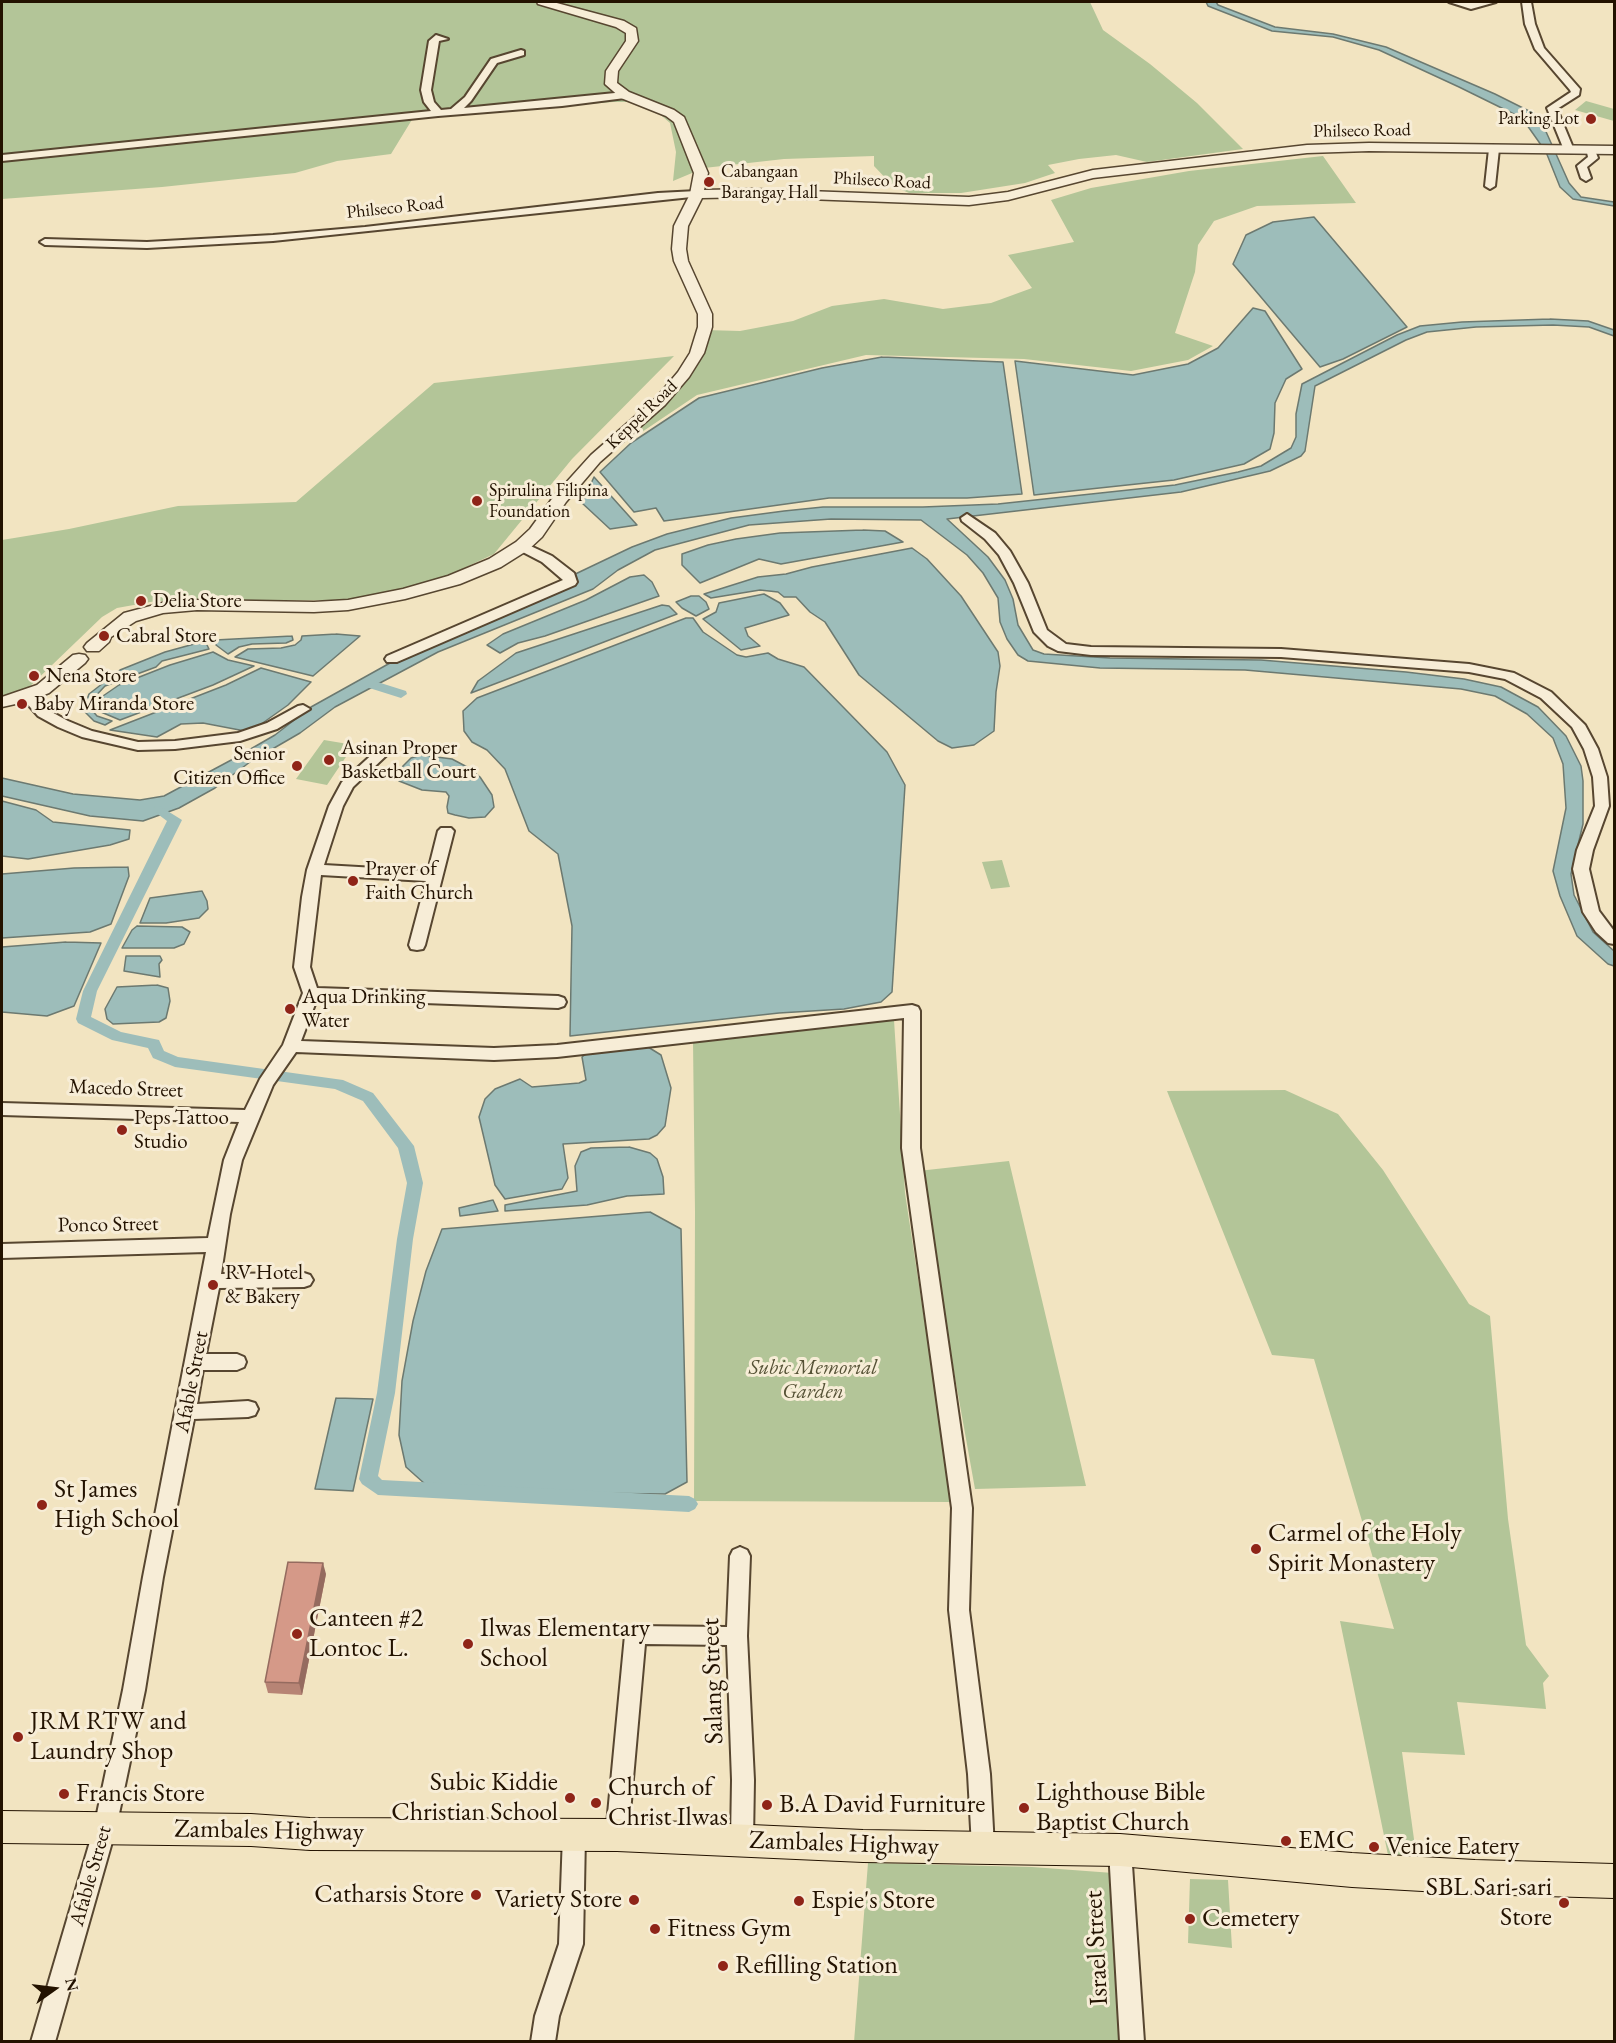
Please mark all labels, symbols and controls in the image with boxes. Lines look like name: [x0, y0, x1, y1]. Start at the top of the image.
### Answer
place label: Parking Lot: [1498, 108, 1579, 130]
marker: Parking Lot: [1584, 112, 1598, 126]
street label: Philseco Road: [1313, 119, 1411, 143]
place label: Cabangaan Barangay Hall: [721, 161, 818, 204]
street label: Philseco Road: [833, 168, 931, 194]
marker: Cabangaan Barangay Hall: [702, 175, 716, 189]
street label: Philseco Road: [345, 192, 445, 224]
street label: Keppel Road: [602, 376, 682, 454]
place label: Spirulina Filipina Foundation: [489, 480, 608, 522]
marker: Spirulina Filipina Foundation: [470, 494, 484, 508]
place label: Delia Store: [153, 588, 242, 614]
marker: Delia Store: [134, 594, 148, 608]
place label: Cabral Store: [116, 623, 217, 649]
marker: Cabral Store: [97, 629, 111, 643]
place label: Nena Store: [46, 663, 136, 689]
marker: Nena Store: [27, 669, 41, 683]
place label: Baby Miranda Store: [34, 691, 194, 717]
marker: Baby Miranda Store: [15, 697, 29, 711]
place label: Asinan Proper Basketball Court: [341, 735, 476, 785]
place label: Senior Citizen Office: [173, 741, 285, 791]
marker: Asinan Proper Basketball Court: [322, 753, 336, 767]
marker: Senior Citizen Office: [290, 759, 304, 773]
place label: Prayer of Faith Church: [365, 856, 473, 906]
marker: Prayer of Faith Church: [346, 874, 360, 888]
place label: Aqua Drinking Water: [302, 984, 425, 1034]
marker: Aqua Drinking Water: [283, 1002, 297, 1016]
street label: Macedo Street: [68, 1074, 184, 1104]
place label: Peps Tattoo Studio: [134, 1105, 229, 1155]
marker: Peps Tattoo Studio: [115, 1123, 129, 1137]
street label: Ponco Street: [57, 1212, 159, 1238]
place label: RV Hotel & Bakery: [225, 1260, 303, 1310]
marker: RV Hotel & Bakery: [206, 1278, 220, 1292]
street label: Afable Street: [170, 1329, 214, 1435]
park label: Subic Memorial Garden: [749, 1355, 877, 1405]
place label: St James High School: [54, 1474, 179, 1536]
marker: St James High School: [35, 1498, 49, 1512]
place label: Carmel of the Holy Spirit Monastery: [1268, 1518, 1462, 1580]
marker: Carmel of the Holy Spirit Monastery: [1249, 1542, 1263, 1556]
place label: Canteen #2 Lontoc L.: [309, 1603, 423, 1664]
place label: Ilwas Elementary School: [480, 1613, 650, 1674]
street label: Salang Street: [695, 1617, 731, 1745]
marker: Canteen #2 Lontoc L.: [290, 1627, 304, 1641]
marker: Ilwas Elementary School: [461, 1637, 475, 1651]
place label: JRM RTW and Laundry Shop: [30, 1706, 187, 1768]
marker: JRM RTW and Laundry Shop: [11, 1730, 25, 1744]
place label: Subic Kiddie Christian School: [391, 1767, 558, 1828]
place label: Church of Christ Ilwas: [608, 1772, 728, 1834]
place label: Lighthouse Bible Baptist Church: [1036, 1777, 1205, 1838]
place label: Francis Store: [76, 1778, 205, 1810]
marker: Francis Store: [57, 1787, 71, 1801]
place label: B.A David Furniture: [779, 1789, 985, 1821]
marker: Subic Kiddie Christian School: [563, 1791, 577, 1805]
marker: Church of Christ Ilwas: [589, 1796, 603, 1810]
marker: B.A David Furniture: [760, 1798, 774, 1812]
marker: Lighthouse Bible Baptist Church: [1017, 1801, 1031, 1815]
street label: Zambales Highway: [174, 1814, 364, 1848]
street label: Afable Street: [65, 1823, 117, 1929]
street label: Zambales Highway: [749, 1825, 939, 1863]
place label: EMC: [1298, 1825, 1355, 1857]
place label: Venice Eatery: [1386, 1831, 1519, 1863]
marker: EMC: [1279, 1834, 1293, 1848]
marker: Venice Eatery: [1367, 1840, 1381, 1854]
place label: SBL Sari-sari Store: [1426, 1872, 1552, 1934]
place label: Catharsis Store: [314, 1879, 464, 1911]
place label: Variety Store: [495, 1884, 622, 1916]
place label: Espie's Store: [811, 1885, 935, 1917]
marker: Catharsis Store: [469, 1888, 483, 1902]
street label: Israel Street: [1078, 1890, 1116, 2006]
marker: Variety Store: [627, 1893, 641, 1907]
marker: Espie's Store: [792, 1894, 806, 1908]
marker: SBL Sari-sari Store: [1557, 1896, 1571, 1910]
place label: Cemetery: [1202, 1903, 1299, 1935]
marker: Cemetery: [1183, 1912, 1197, 1926]
place label: Fitness Gym: [667, 1913, 791, 1945]
marker: Fitness Gym: [648, 1922, 662, 1936]
place label: Refilling Station: [735, 1950, 898, 1982]
north arrow: [24, 1959, 84, 2019]
marker: Refilling Station: [716, 1959, 730, 1973]
text: N: [60, 1976, 84, 1993]

